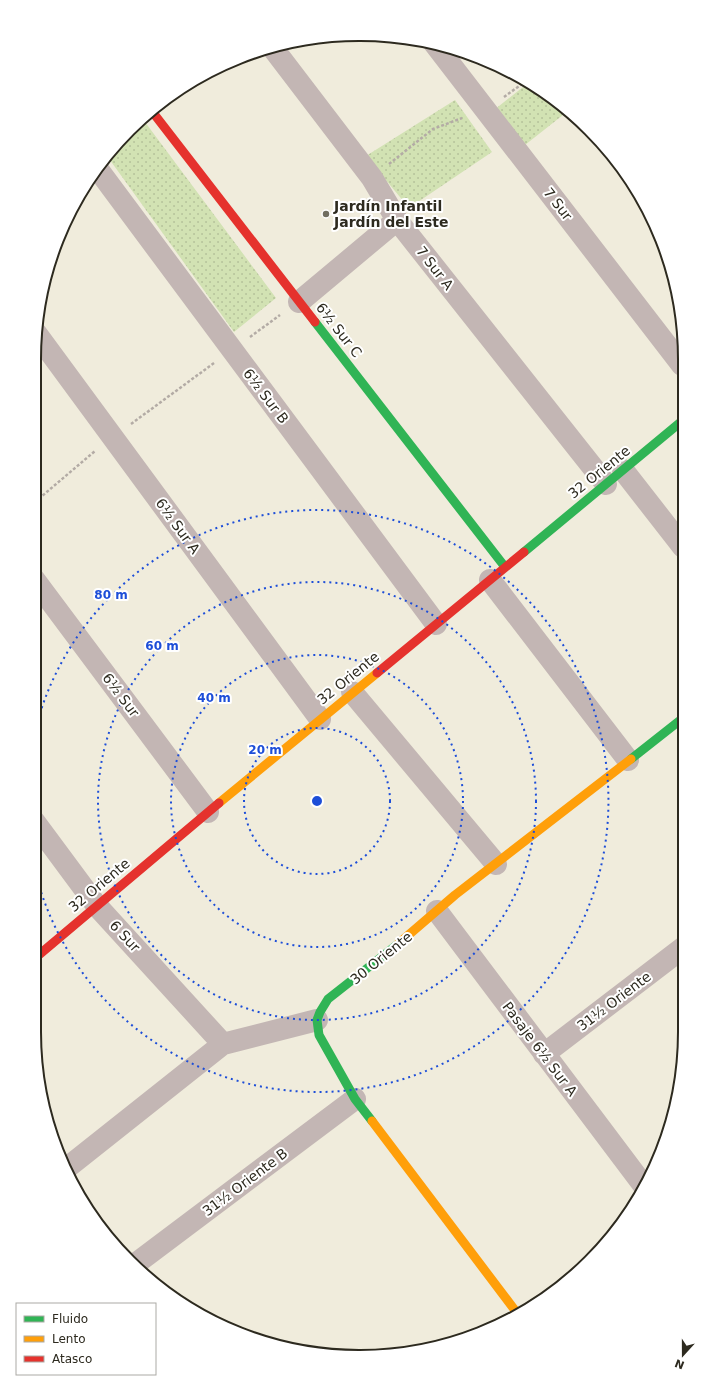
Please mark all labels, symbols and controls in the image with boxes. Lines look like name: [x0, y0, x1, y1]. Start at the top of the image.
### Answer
street label: 7 Sur: [540, 185, 576, 224]
place label: Jardín Infantil Jardín del Este: [333, 198, 449, 230]
marker: Jardín Infantil Jardín del Este: [321, 209, 331, 219]
street label: 7 Sur A: [413, 243, 457, 293]
street label: 6½ Sur C: [313, 300, 365, 361]
street label: 6½ Sur B: [240, 365, 292, 427]
street label: 32 Oriente: [565, 442, 633, 502]
street label: 6½ Sur A: [153, 495, 204, 557]
text: 80 m: [94, 588, 128, 602]
text: 60 m: [145, 639, 179, 653]
street label: 32 Oriente: [314, 648, 382, 708]
street label: 6½ Sur: [99, 670, 143, 720]
text: 40 m: [197, 691, 231, 705]
text: 20 m: [248, 743, 282, 757]
centre of rings: [310, 794, 324, 808]
street label: 32 Oriente: [65, 855, 133, 915]
street label: 6 Sur: [107, 917, 144, 955]
street label: 30 Oriente: [347, 928, 415, 988]
street label: 31½ Oriente: [574, 968, 654, 1034]
street label: Pasaje 6½ Sur A: [499, 999, 581, 1100]
street label: 31½ Oriente B: [199, 1145, 291, 1219]
legend: [16, 1303, 156, 1375]
text: Fluido: [52, 1312, 88, 1326]
text: Lento: [52, 1332, 86, 1346]
north arrow: [663, 1335, 703, 1375]
text: Atasco: [52, 1352, 92, 1366]
text: N: [673, 1356, 686, 1372]

